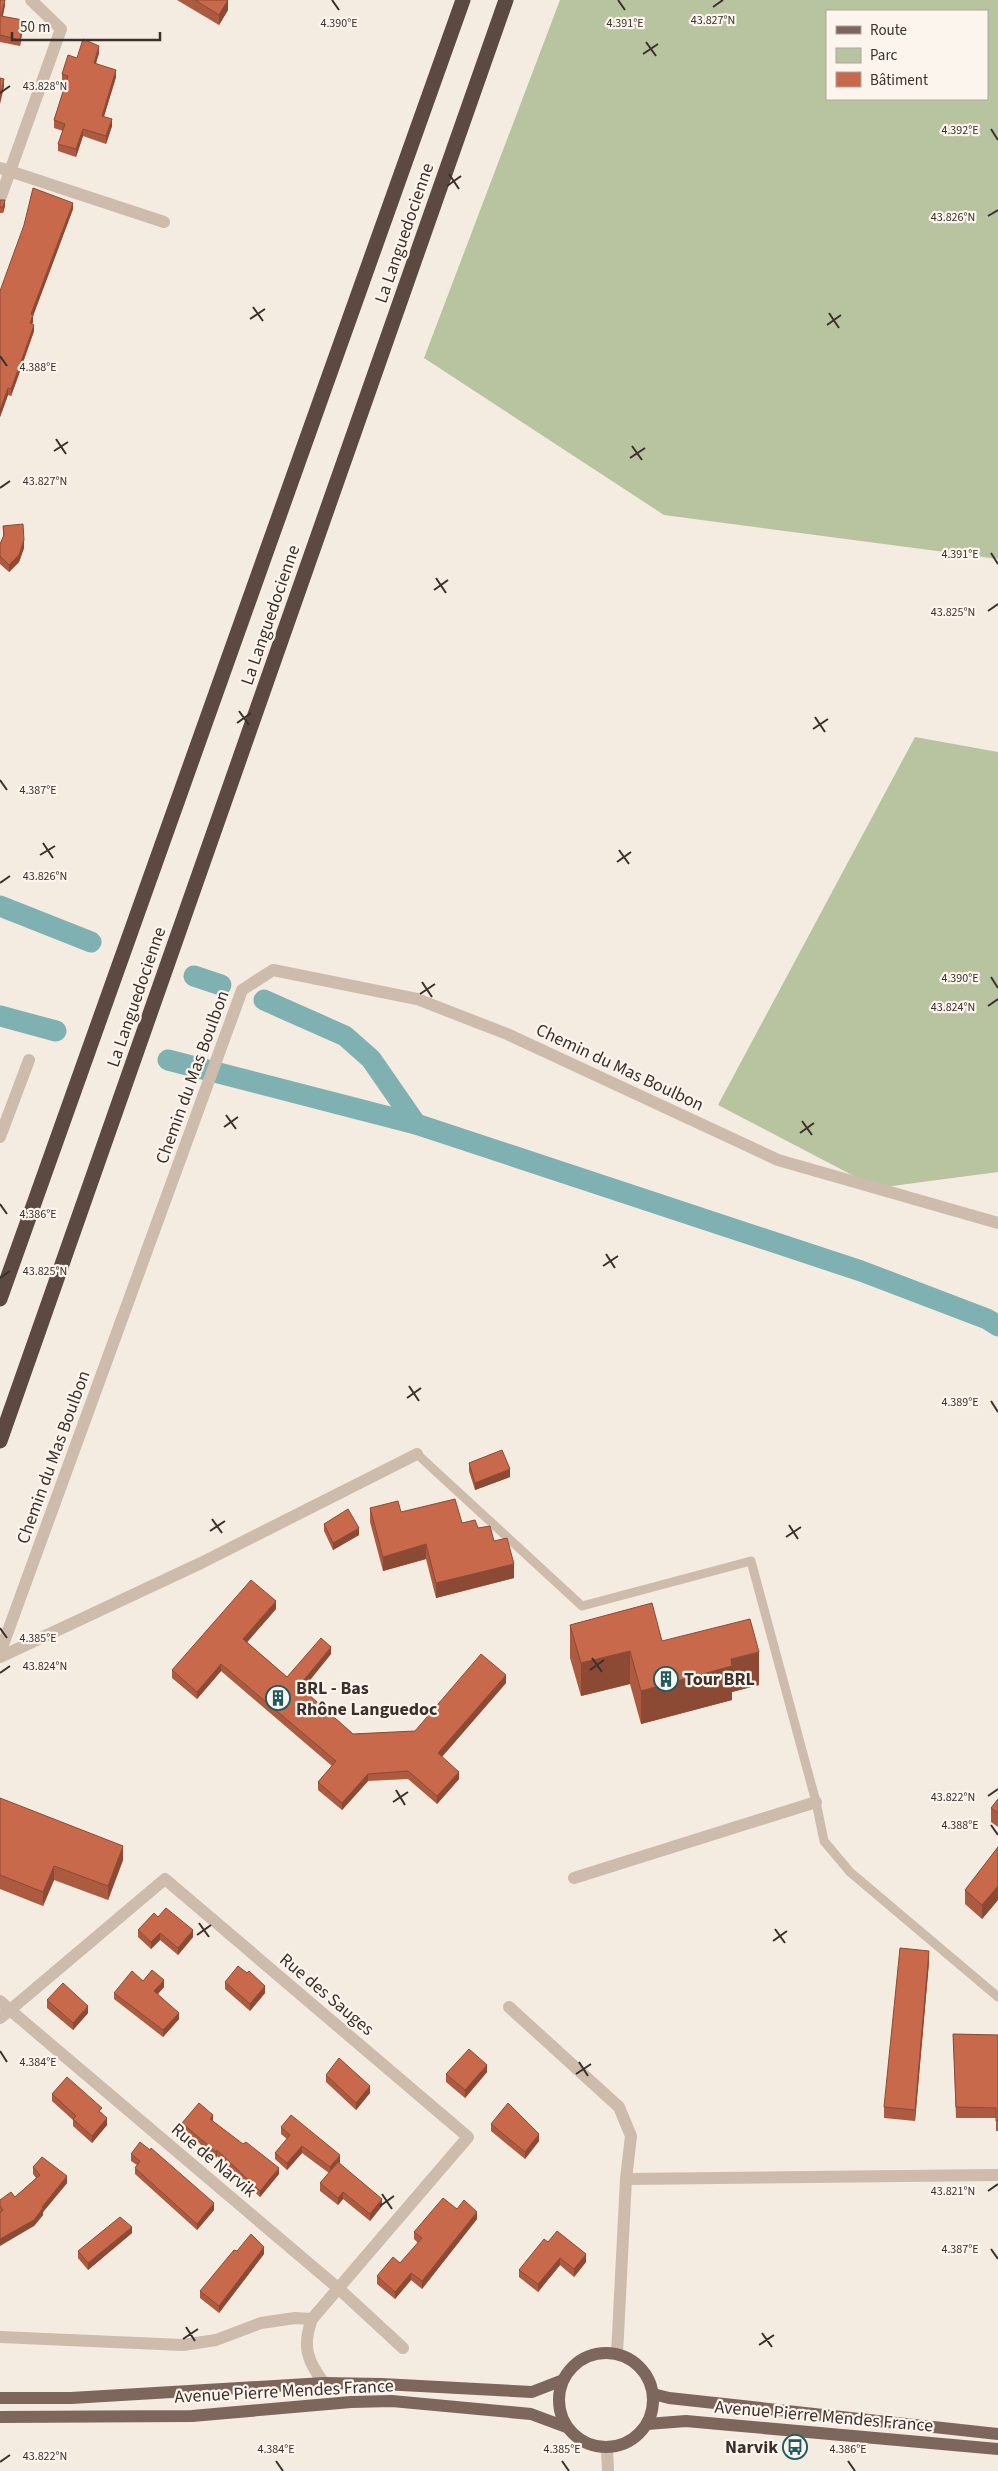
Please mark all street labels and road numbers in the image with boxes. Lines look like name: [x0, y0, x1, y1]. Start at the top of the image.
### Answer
street label: La Languedocienne: [369, 160, 440, 307]
street label: La Languedocienne: [235, 542, 306, 689]
street label: La Languedocienne: [101, 924, 172, 1071]
street label: Chemin du Mas Boulbon: [149, 987, 235, 1167]
street label: Chemin du Mas Boulbon: [532, 1018, 708, 1117]
street label: Chemin du Mas Boulbon: [10, 1367, 96, 1547]
street label: Rue des Sauges: [274, 1947, 379, 2041]
street label: Rue de Narvik: [166, 2117, 262, 2204]
street label: Avenue Pierre Mendes France: [174, 2373, 394, 2410]
street label: Avenue Pierre Mendes France: [714, 2394, 934, 2439]

